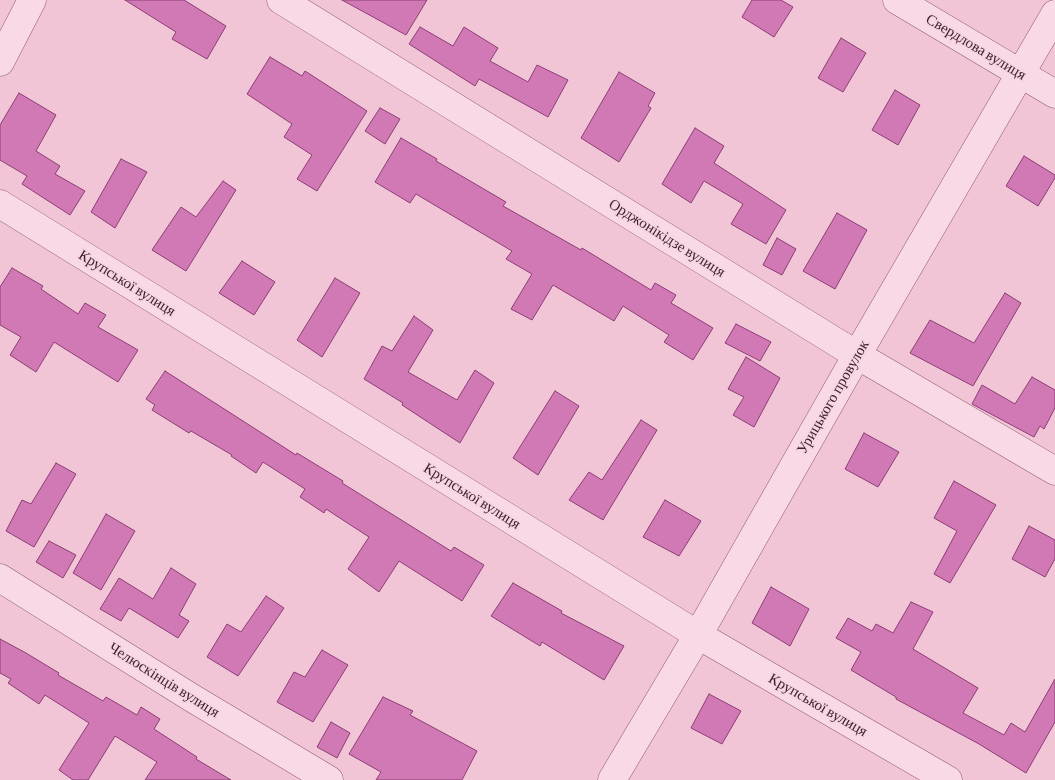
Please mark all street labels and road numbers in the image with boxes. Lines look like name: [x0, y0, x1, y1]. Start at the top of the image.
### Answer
street label: Свердлова вулиця: [923, 10, 1029, 84]
street label: Орджонікідзе вулиця: [605, 195, 729, 281]
street label: Крупської вулиця: [75, 246, 179, 320]
street label: Урицького провулок: [793, 337, 873, 457]
street label: Крупської вулиця: [420, 459, 524, 533]
street label: Челюскінців вулиця: [105, 639, 223, 721]
street label: Крупської вулиця: [765, 669, 871, 741]

